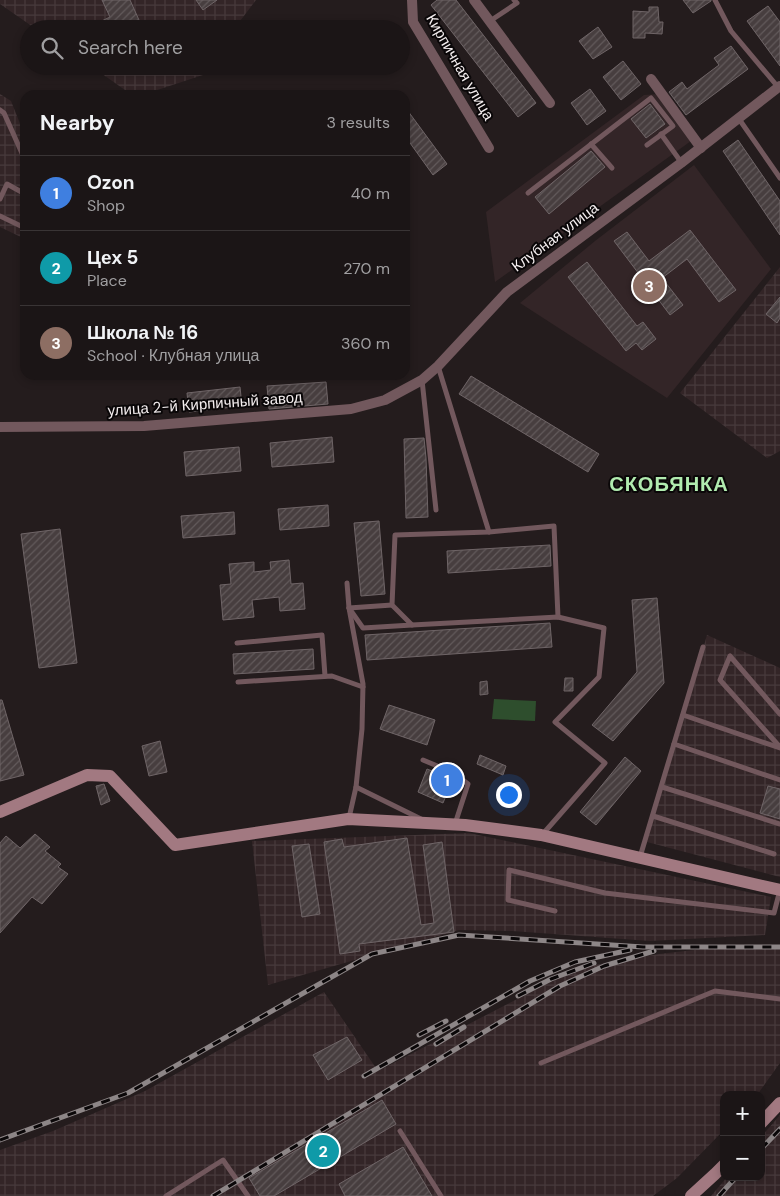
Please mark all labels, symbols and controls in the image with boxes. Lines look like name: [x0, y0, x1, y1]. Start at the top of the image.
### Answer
street label: Кирпичная улица: [421, 10, 499, 124]
search box: [20, 20, 410, 75]
icon: search: [38, 34, 66, 62]
text: Search here: [78, 35, 183, 60]
text: Nearby: [40, 109, 114, 137]
text: 3 results: [327, 112, 390, 133]
text: Ozon: [87, 170, 135, 195]
text: 1: [53, 183, 59, 204]
text: 40 m: [351, 183, 390, 204]
text: Shop: [87, 195, 125, 216]
street label: Клубная улица: [508, 197, 603, 276]
text: Цех 5: [87, 245, 138, 270]
text: 2: [51, 258, 61, 279]
text: 270 m: [343, 258, 390, 279]
pin: 3: [633, 267, 665, 305]
text: Place: [87, 270, 127, 291]
text: Школа № 16: [87, 320, 198, 345]
text: 3: [51, 333, 61, 354]
text: 360 m: [341, 333, 390, 354]
text: School · Клубная улица: [87, 345, 260, 366]
street label: улица 2-й Кирпичный завод: [107, 387, 303, 421]
district label: СКОБЯНКА: [609, 471, 729, 497]
pin: 1: [431, 761, 463, 799]
your location: [496, 782, 522, 808]
map controls: [720, 1091, 765, 1181]
button: +: [720, 1091, 765, 1136]
pin: 2: [307, 1132, 339, 1170]
button: −: [720, 1136, 765, 1181]

